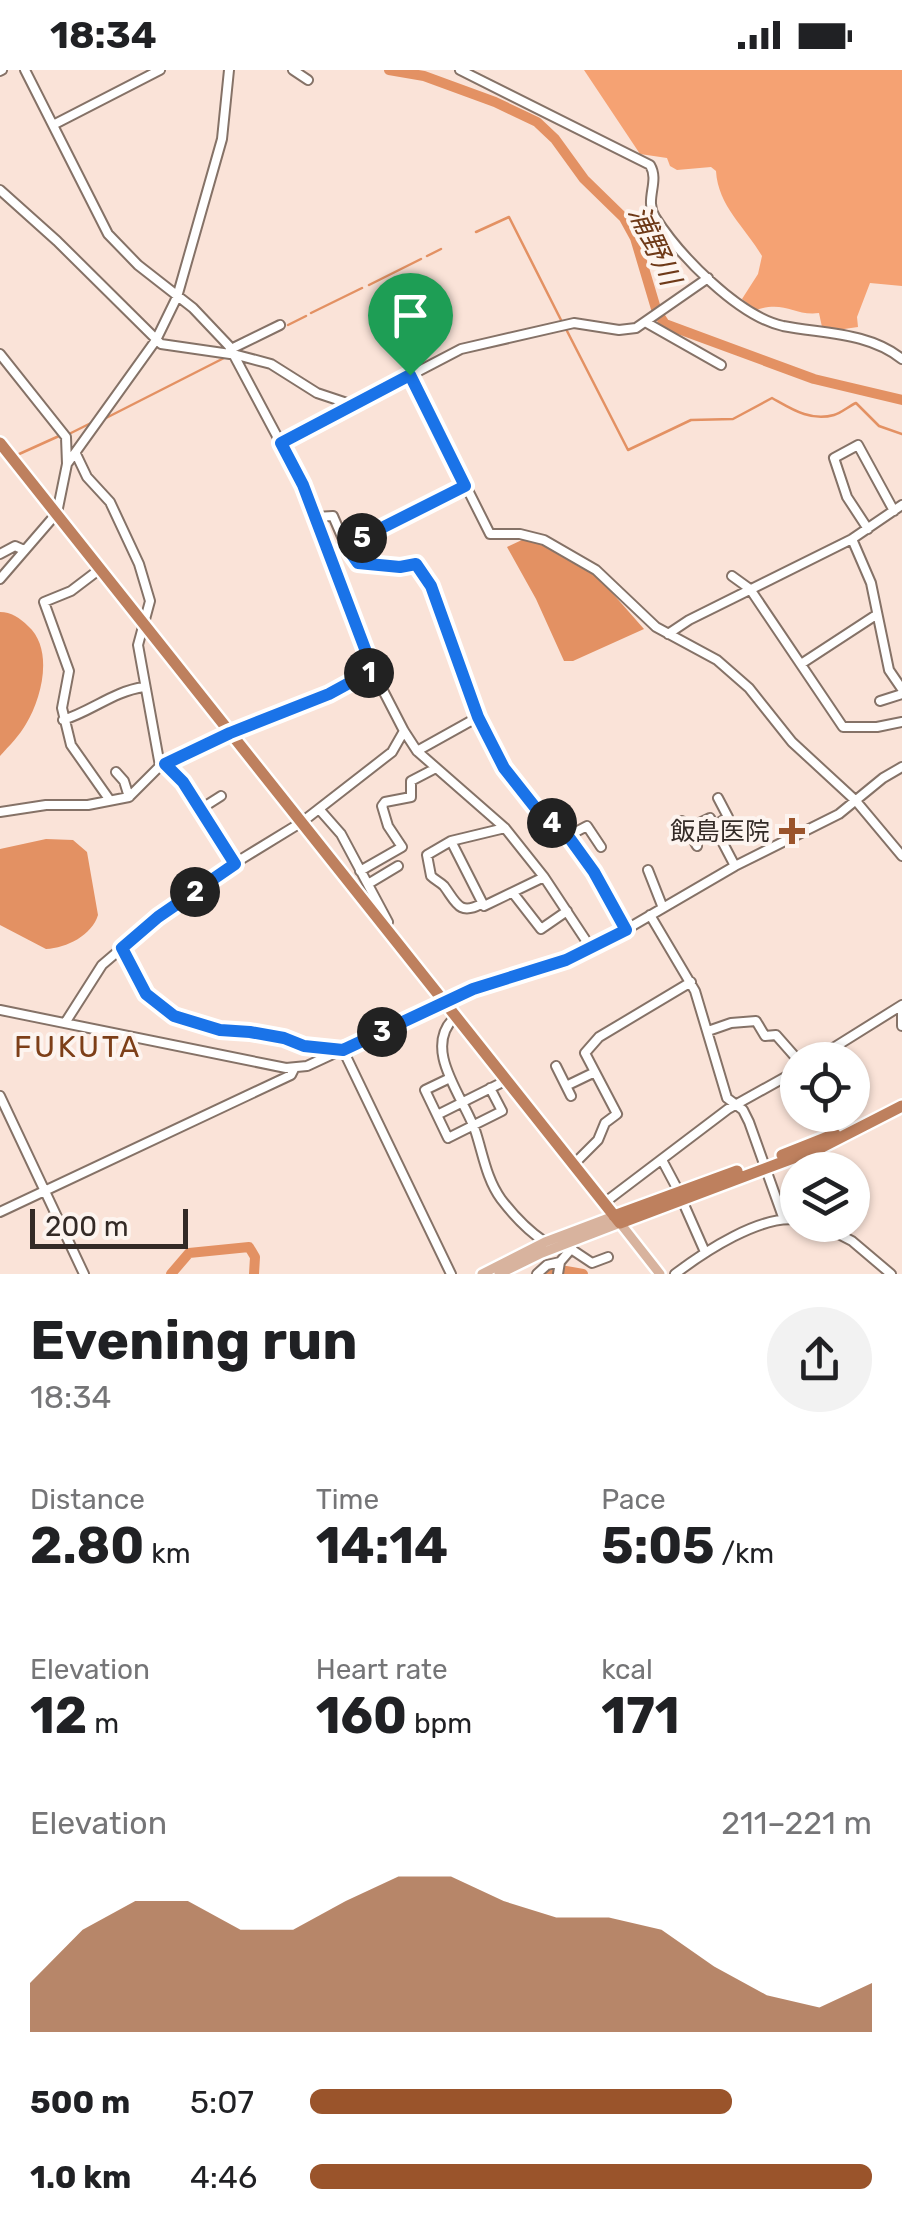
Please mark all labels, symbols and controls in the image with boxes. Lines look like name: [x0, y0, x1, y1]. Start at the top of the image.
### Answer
text: 18:34: [50, 12, 157, 58]
water label: 浦野川: [622, 200, 689, 293]
pin: [368, 273, 453, 376]
icon: arrive: [383, 288, 438, 343]
pin: 5: [337, 513, 387, 563]
text: 5: [353, 521, 371, 554]
pin: 1: [344, 648, 394, 698]
text: 1: [362, 656, 376, 689]
pin: 4: [527, 798, 577, 848]
text: 4: [542, 806, 562, 839]
place label: 飯島医院: [670, 817, 770, 846]
marker: 飯島医院: [779, 818, 805, 844]
pin: 2: [170, 867, 220, 917]
text: 2: [186, 875, 204, 908]
pin: 3: [357, 1007, 407, 1057]
text: 3: [373, 1015, 391, 1048]
district label: FUKUTA: [14, 1029, 142, 1065]
map controls: [780, 1042, 870, 1242]
button: locate: [780, 1042, 870, 1132]
button: layers: [780, 1152, 870, 1242]
scale bar: [30, 1204, 188, 1248]
text: 200 m: [45, 1210, 129, 1243]
button: share: [767, 1307, 872, 1412]
text: Evening run: [30, 1308, 358, 1373]
text: 18:34: [30, 1378, 111, 1416]
text: Distance: [30, 1483, 145, 1516]
text: Time: [316, 1483, 379, 1516]
text: Pace: [601, 1483, 666, 1516]
text: 2.80: [30, 1516, 144, 1576]
text: 14:14: [316, 1516, 448, 1576]
text: 5:05: [601, 1516, 715, 1576]
text: km: [144, 1537, 191, 1570]
text: /km: [715, 1537, 774, 1570]
text: Elevation: [30, 1653, 150, 1686]
text: Heart rate: [316, 1653, 448, 1686]
text: kcal: [601, 1653, 653, 1686]
text: 12: [30, 1686, 87, 1746]
text: 160: [316, 1686, 407, 1746]
text: 171: [601, 1686, 680, 1746]
text: m: [87, 1707, 119, 1740]
text: bpm: [407, 1707, 472, 1740]
text: Elevation: [30, 1804, 167, 1842]
text: 211–221 m: [721, 1804, 872, 1842]
text: 500 m: [30, 2083, 130, 2121]
text: 5:07: [190, 2083, 254, 2121]
text: 1.0 km: [30, 2158, 131, 2196]
text: 4:46: [190, 2158, 257, 2196]

